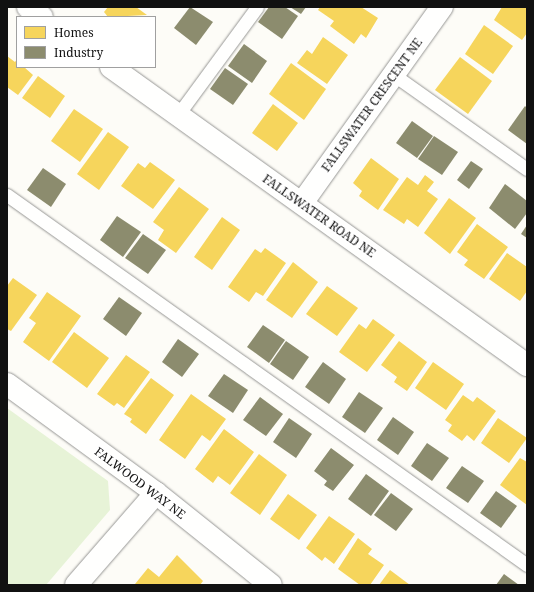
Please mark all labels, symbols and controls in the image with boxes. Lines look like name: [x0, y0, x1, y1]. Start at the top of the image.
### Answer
legend: [16, 16, 156, 68]
text: Homes: [54, 24, 94, 41]
street label: FALLSWATER CRESCENT NE: [319, 35, 425, 175]
text: Industry: [54, 44, 103, 61]
street label: FALLSWATER ROAD NE: [260, 172, 378, 260]
street label: FALWOOD WAY NE: [92, 444, 188, 522]

